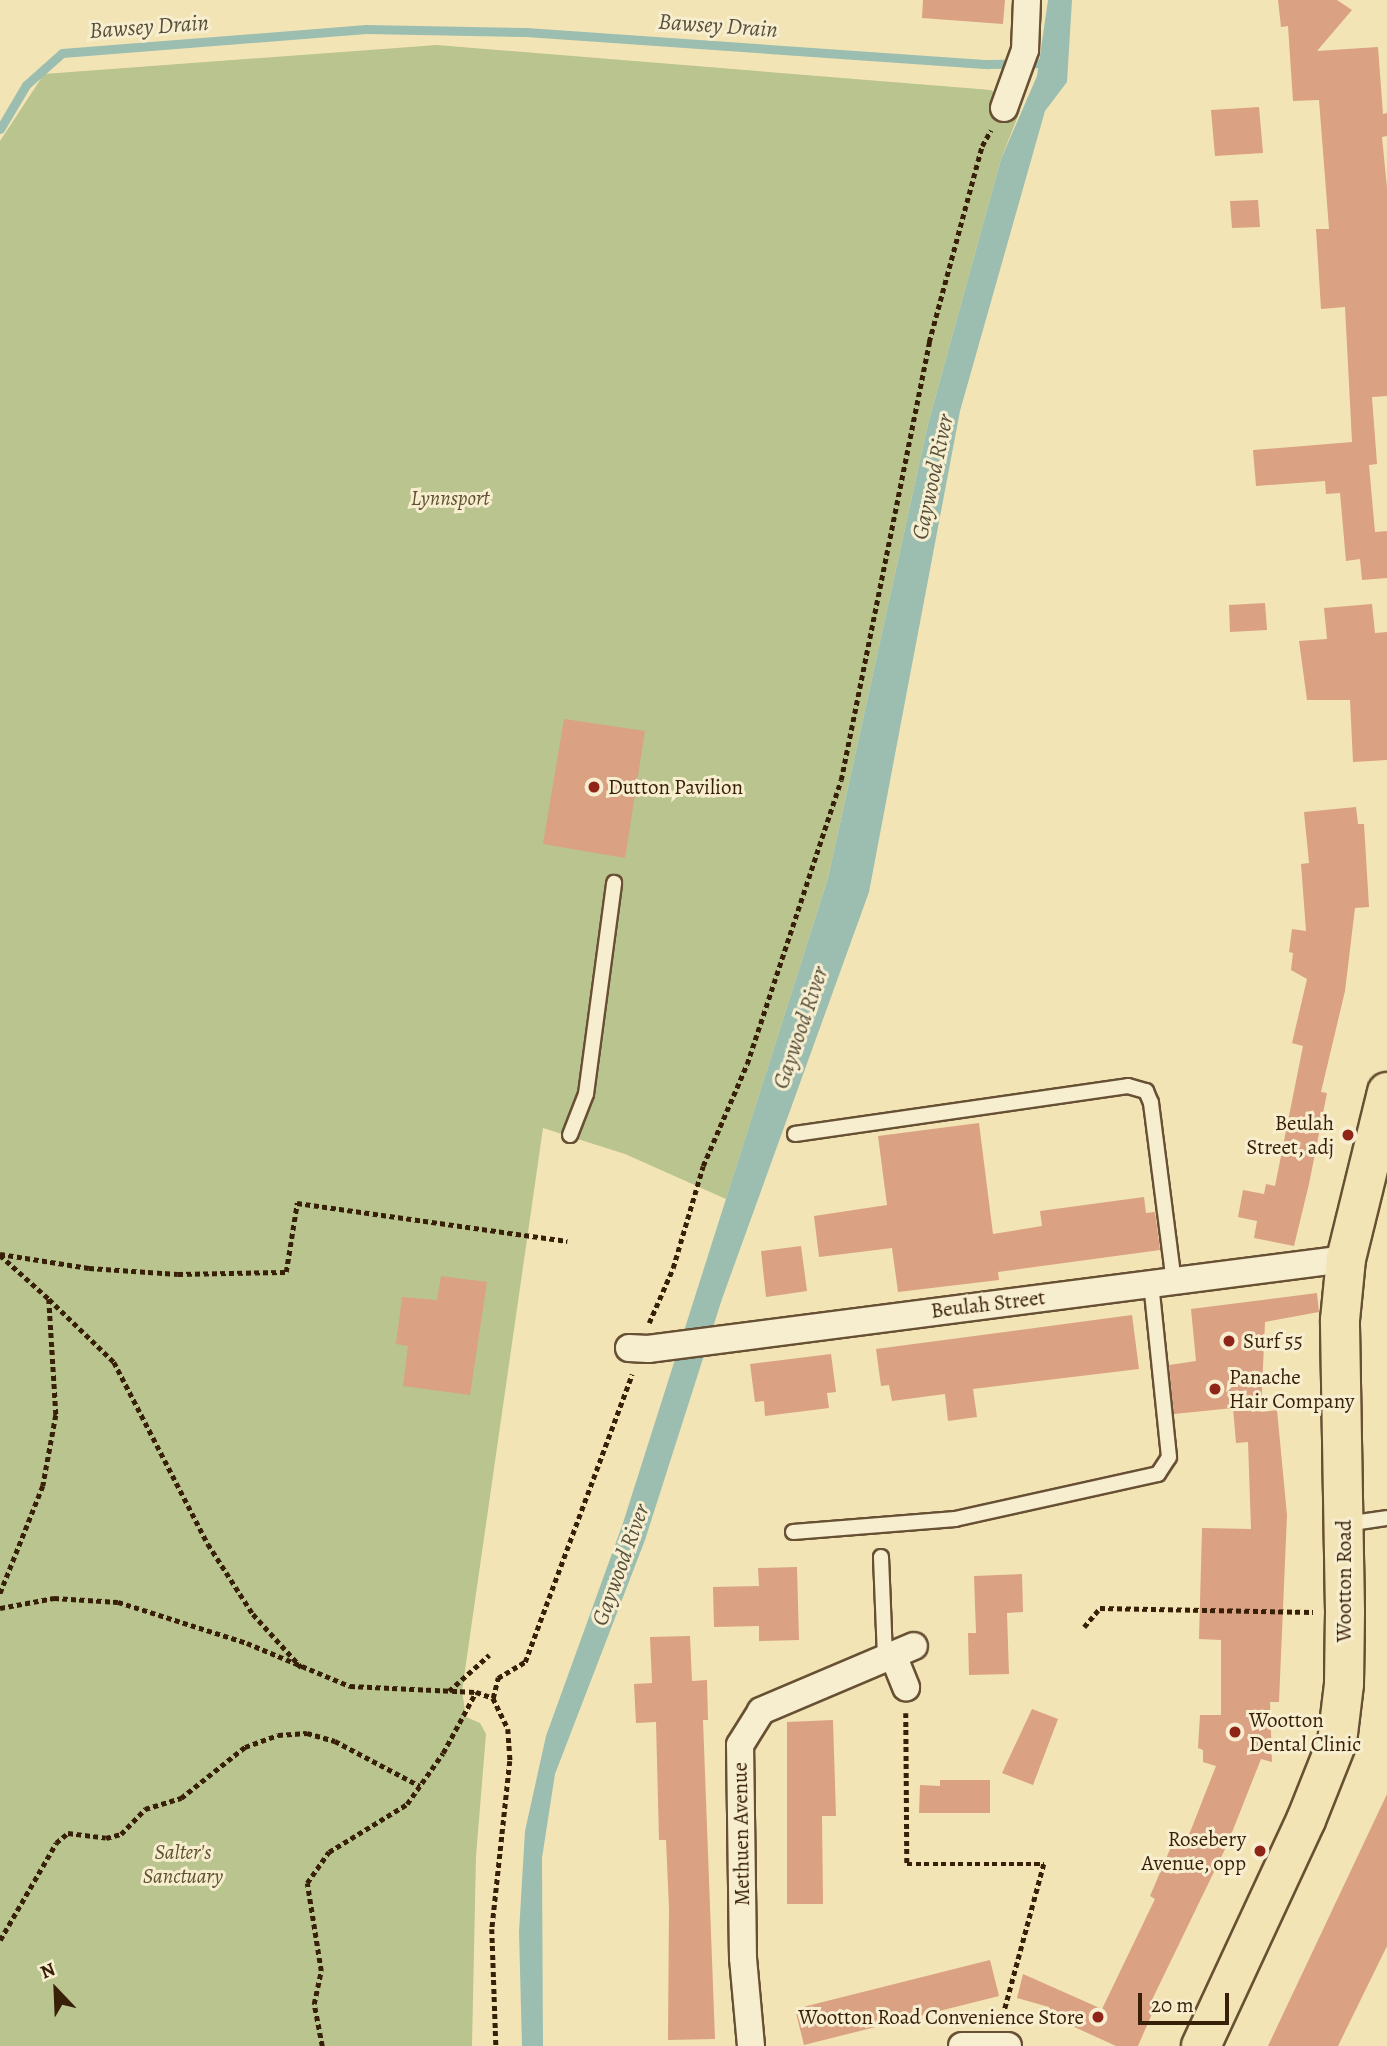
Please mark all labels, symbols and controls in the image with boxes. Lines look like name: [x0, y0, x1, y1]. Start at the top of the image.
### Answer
water label: Bawsey Drain: [657, 8, 779, 44]
water label: Bawsey Drain: [88, 9, 210, 45]
water label: Gaywood River: [906, 412, 960, 542]
park label: Lynnsport: [411, 485, 489, 511]
place label: Dutton Pavilion: [608, 774, 743, 800]
marker: Dutton Pavilion: [586, 779, 602, 795]
water label: Gaywood River: [767, 963, 835, 1093]
place label: Beulah Street, adj: [1246, 1110, 1334, 1160]
marker: Beulah Street, adj: [1340, 1127, 1356, 1143]
street label: Beulah Street: [929, 1284, 1047, 1324]
place label: Surf 55: [1243, 1328, 1303, 1354]
marker: Surf 55: [1221, 1333, 1237, 1349]
place label: Panache Hair Company: [1229, 1364, 1354, 1414]
marker: Panache Hair Company: [1207, 1381, 1223, 1397]
water label: Gaywood River: [586, 1500, 656, 1630]
street label: Wootton Road: [1331, 1520, 1357, 1642]
place label: Wootton Dental Clinic: [1249, 1707, 1361, 1757]
marker: Wootton Dental Clinic: [1227, 1724, 1243, 1740]
street label: Methuen Avenue: [727, 1762, 755, 1906]
place label: Rosebery Avenue, opp: [1141, 1826, 1246, 1876]
park label: Salter's Sanctuary: [143, 1839, 223, 1889]
marker: Rosebery Avenue, opp: [1252, 1843, 1268, 1859]
north arrow: [21, 1955, 91, 2025]
text: N: [36, 1956, 59, 1985]
scale bar: [1142, 1980, 1233, 2024]
text: 20 m: [1151, 1991, 1194, 2019]
place label: Wootton Road Convenience Store: [798, 2004, 1084, 2030]
marker: Wootton Road Convenience Store: [1090, 2009, 1106, 2025]

